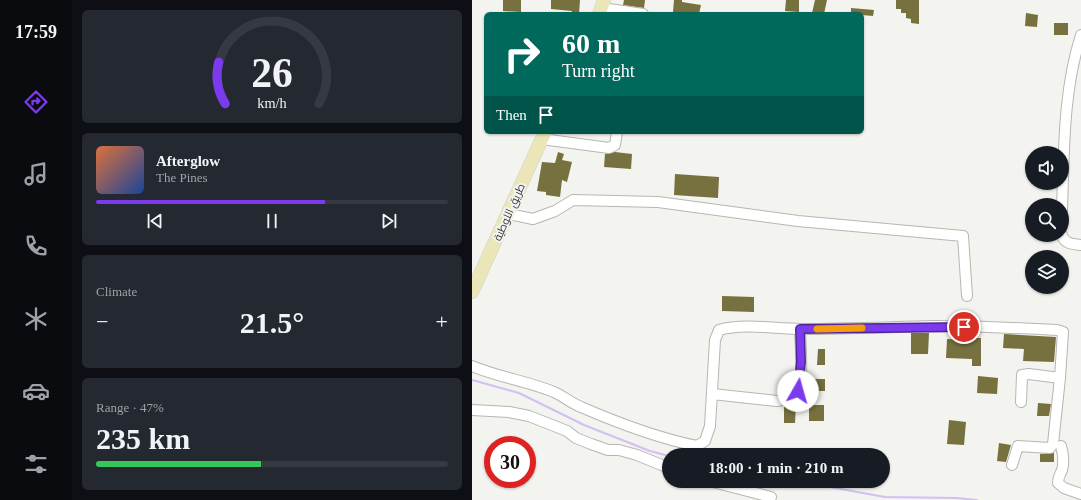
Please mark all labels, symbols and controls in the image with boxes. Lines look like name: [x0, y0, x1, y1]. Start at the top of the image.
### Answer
text: 17:59: [15, 22, 57, 42]
icon: right: [496, 28, 548, 80]
text: 60 m: [562, 28, 620, 59]
text: 26: [251, 50, 293, 96]
text: Turn right: [562, 61, 635, 81]
icon: directions: [22, 88, 50, 116]
text: km/h: [257, 95, 287, 111]
icon: arrive: [535, 104, 557, 126]
text: Then: [496, 107, 527, 123]
map controls: [1025, 146, 1069, 294]
button: sound: [1025, 146, 1069, 190]
text: Afterglow: [156, 153, 220, 169]
icon: music: [22, 160, 50, 188]
text: The Pines: [156, 170, 208, 185]
street label: طريق اللوطية: [491, 182, 528, 243]
button: search: [1025, 198, 1069, 242]
icon: previous: [144, 210, 166, 232]
icon: pause: [261, 210, 283, 232]
icon: next: [378, 210, 400, 232]
icon: phone: [22, 232, 50, 260]
button: layers: [1025, 250, 1069, 294]
text: Climate: [96, 284, 137, 299]
icon: climate: [22, 305, 50, 333]
text: 21.5°: [240, 306, 304, 339]
text: −: [96, 309, 108, 334]
text: +: [436, 309, 448, 334]
pin: [947, 310, 981, 344]
icon: arrive: [953, 316, 975, 338]
position arrow: [777, 370, 819, 412]
icon: car: [22, 377, 50, 405]
text: Range · 47%: [96, 400, 164, 415]
text: 235 km: [96, 422, 190, 455]
speed limit sign: 30: [484, 436, 536, 488]
icon: filters: [22, 450, 50, 478]
text: 18:00 · 1 min · 210 m: [709, 460, 844, 476]

